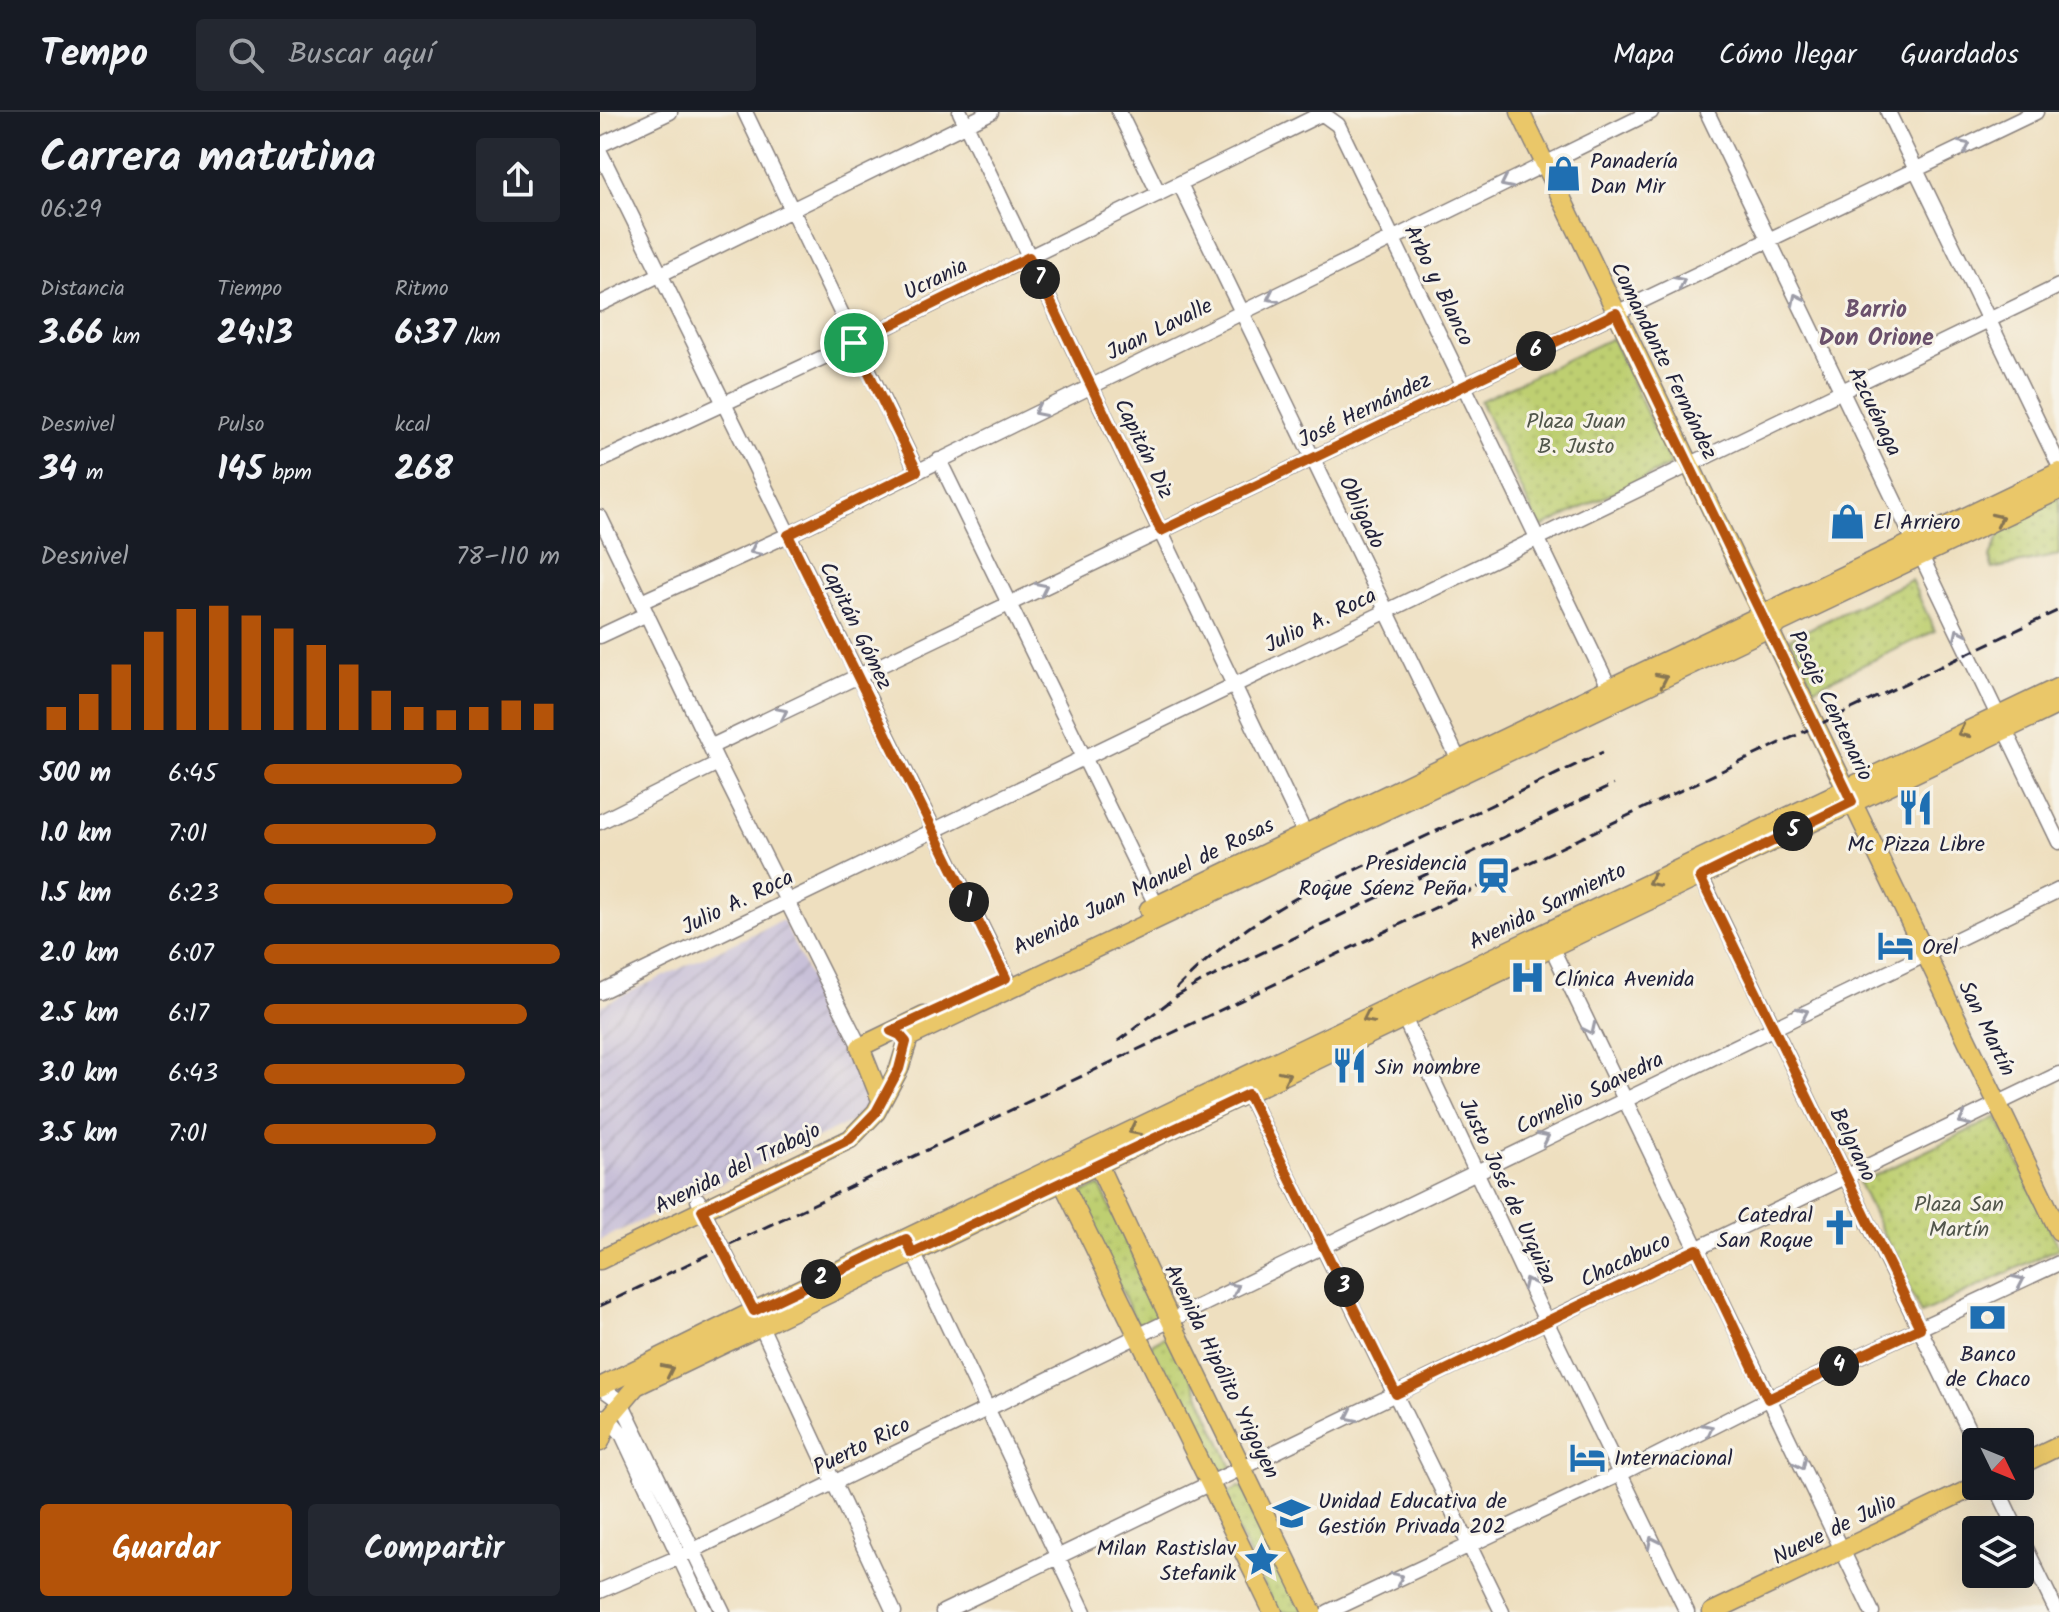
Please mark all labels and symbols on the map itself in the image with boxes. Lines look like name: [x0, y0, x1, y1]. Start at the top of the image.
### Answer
one-way arrow: [1957, 140, 1972, 156]
place label: Panadería Dan Mir: [1590, 145, 1678, 205]
shop icon: Panadería Dan Mir: [1545, 154, 1583, 192]
one-way arrow: [1499, 173, 1514, 189]
street label: Arbo y Blanco: [1393, 219, 1482, 353]
street label: Ucrania: [898, 250, 974, 311]
street label: Comandante Fernández: [1600, 256, 1726, 466]
pin: 7: [1020, 259, 1060, 299]
one-way arrow: [1672, 276, 1687, 292]
one-way arrow: [1266, 288, 1281, 303]
street label: Juan Lavalle: [1101, 289, 1219, 371]
district label: Barrio Don Orione: [1818, 291, 1934, 358]
one-way arrow: [1791, 293, 1807, 308]
pin: [820, 309, 888, 377]
pin: 6: [1516, 331, 1556, 371]
street label: Azcuénaga: [1837, 361, 1910, 463]
street label: José Hernández: [1293, 364, 1438, 459]
street label: Capitán Diz: [1103, 393, 1182, 505]
one-way arrow: [1032, 402, 1047, 417]
park label: Plaza Juan B. Justo: [1526, 405, 1626, 465]
street label: Obligado: [1328, 471, 1393, 556]
shop icon: El Arriero: [1828, 502, 1866, 540]
place label: El Arriero: [1873, 506, 1960, 541]
one-way arrow: [1990, 513, 2005, 529]
one-way arrow: [748, 540, 763, 556]
street label: Capitán Gómez: [809, 556, 901, 697]
street label: Julio A. Roca: [1259, 579, 1383, 663]
one-way arrow: [1033, 582, 1048, 598]
street label: Pasaje Centenario: [1778, 625, 1881, 788]
one-way arrow: [1953, 628, 1969, 643]
one-way arrow: [1654, 673, 1669, 689]
one-way arrow: [774, 707, 788, 723]
one-way arrow: [1957, 723, 1972, 738]
restaurant icon: Mc Pizza Libre: [1897, 788, 1935, 826]
street label: Avenida Juan Manuel de Rosas: [1007, 808, 1281, 966]
pin: 5: [1773, 811, 1813, 851]
place label: Mc Pizza Libre: [1847, 828, 1985, 863]
place label: Presidencia Roque Sáenz Peña: [1298, 847, 1467, 907]
street label: Avenida Sarmiento: [1463, 854, 1633, 961]
station icon: Presidencia Roque Sáenz Peña: [1474, 856, 1512, 894]
street label: Julio A. Roca: [676, 861, 800, 945]
one-way arrow: [1647, 871, 1662, 887]
pin: 1: [949, 882, 989, 922]
hotel icon: Orel: [1877, 927, 1915, 965]
place label: Orel: [1922, 931, 1959, 966]
hospital icon: Clínica Avenida: [1509, 959, 1547, 997]
place label: Clínica Avenida: [1554, 963, 1695, 998]
street label: San Martín: [1947, 975, 2024, 1083]
one-way arrow: [1795, 1007, 1809, 1023]
one-way arrow: [1362, 1008, 1377, 1023]
one-way arrow: [1580, 1020, 1596, 1035]
street label: Cornelio Saavedra: [1510, 1043, 1670, 1145]
restaurant icon: Sin nombre: [1330, 1047, 1368, 1085]
place label: Sin nombre: [1375, 1051, 1481, 1086]
one-way arrow: [1276, 1070, 1291, 1086]
street label: Justo José de Urquiza: [1448, 1093, 1565, 1291]
street label: Belgrano: [1819, 1102, 1885, 1188]
one-way arrow: [1957, 1110, 1972, 1126]
street label: Avenida del Trabajo: [649, 1114, 827, 1225]
one-way arrow: [1127, 1120, 1142, 1136]
one-way arrow: [1535, 1132, 1550, 1148]
park label: Plaza San Martín: [1914, 1188, 2004, 1248]
place label: Catedral San Roque: [1717, 1199, 1814, 1259]
church icon: Catedral San Roque: [1820, 1208, 1858, 1246]
street label: Chacabuco: [1575, 1224, 1678, 1298]
pin: 2: [801, 1259, 841, 1299]
street label: Avenida Hipólito Yrigoyen: [1153, 1259, 1288, 1486]
pin: 3: [1324, 1267, 1364, 1307]
one-way arrow: [2011, 1275, 2026, 1291]
one-way arrow: [1522, 1276, 1538, 1291]
one-way arrow: [1226, 1282, 1240, 1298]
bank icon: Banco de Chaco: [1969, 1298, 2007, 1336]
place label: Banco de Chaco: [1946, 1338, 2030, 1398]
pin: 4: [1819, 1346, 1859, 1386]
one-way arrow: [660, 1365, 675, 1380]
one-way arrow: [1345, 1406, 1359, 1422]
street label: Puerto Rico: [807, 1409, 917, 1486]
one-way arrow: [1700, 1423, 1715, 1439]
north arrow: [1962, 1428, 2034, 1500]
hotel icon: Internacional: [1569, 1438, 1607, 1476]
place label: Internacional: [1614, 1442, 1733, 1477]
one-way arrow: [1791, 1456, 1807, 1471]
place label: Unidad Educativa de Gestión Privada 202: [1318, 1485, 1507, 1545]
street label: Nueve de Julio: [1767, 1485, 1903, 1575]
school or university icon: Unidad Educativa de Gestión Privada 202: [1273, 1494, 1311, 1532]
place label: Milan Rastislav Stefanik: [1096, 1532, 1237, 1592]
one-way arrow: [1647, 1535, 1663, 1550]
place icon: Milan Rastislav Stefanik: [1243, 1541, 1281, 1579]
one-way arrow: [1390, 1572, 1405, 1588]

